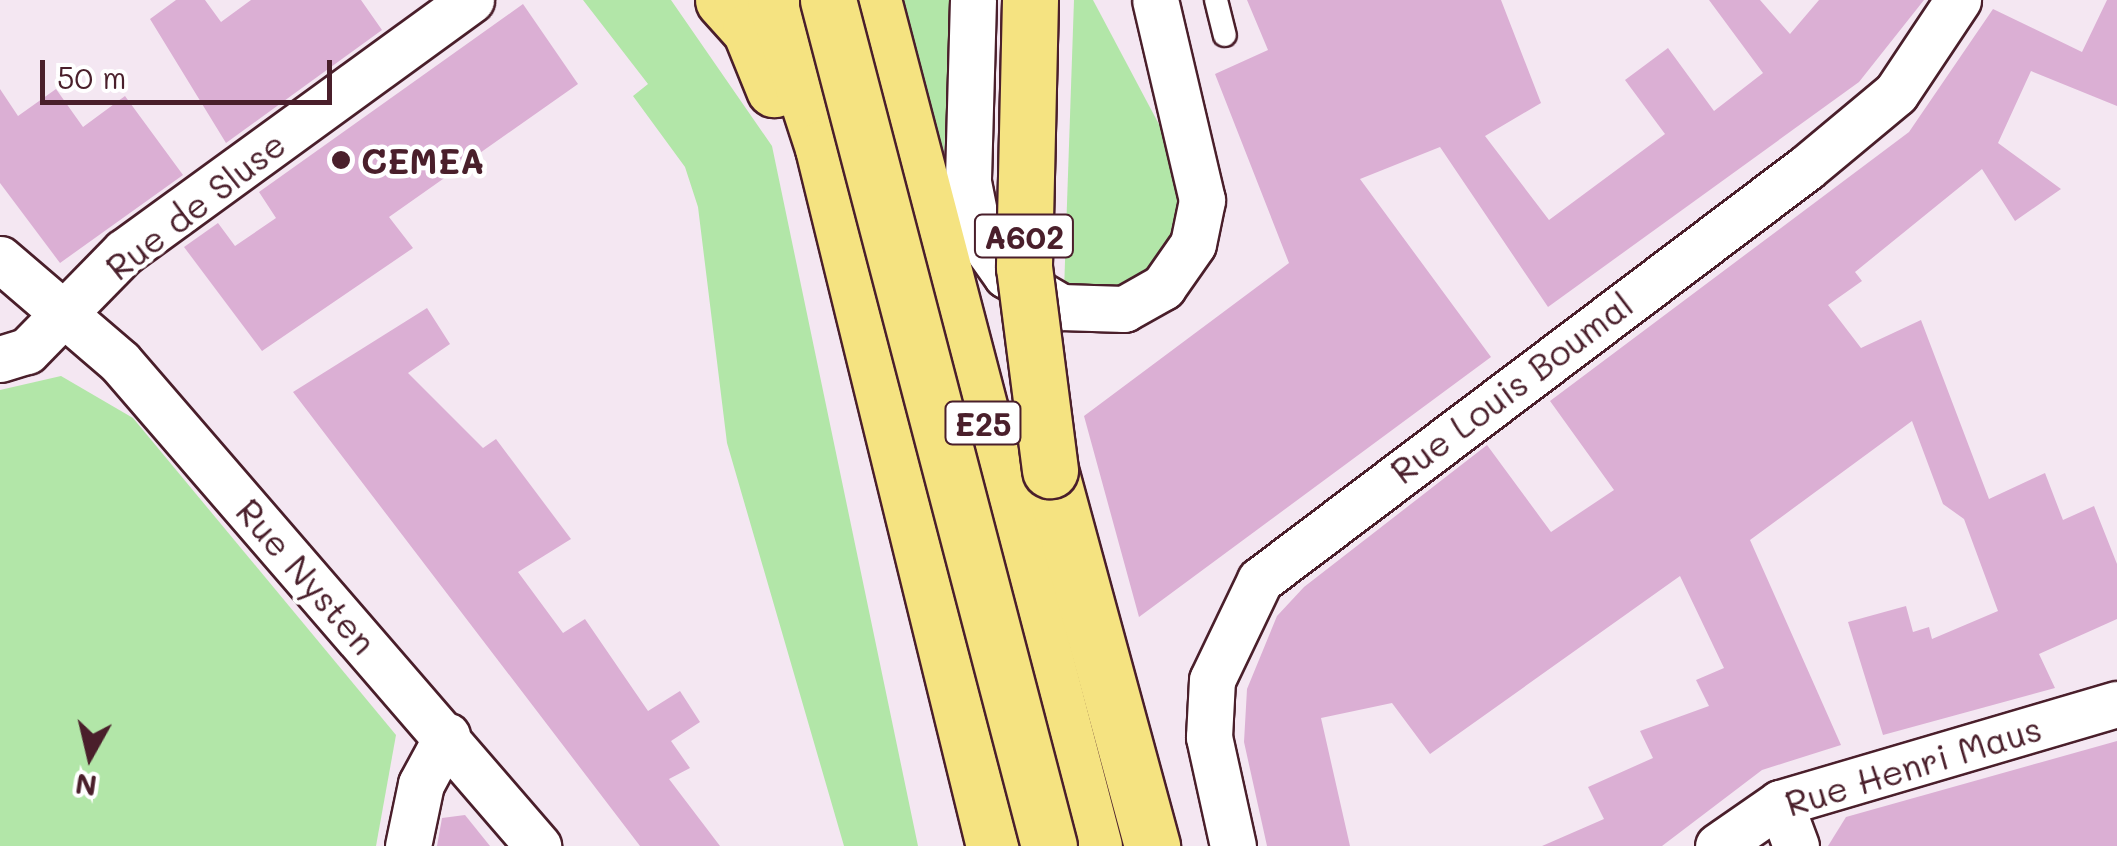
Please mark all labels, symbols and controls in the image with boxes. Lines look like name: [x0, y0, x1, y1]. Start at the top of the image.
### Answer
scale bar: [45, 40, 338, 102]
text: 50 m: [57, 57, 127, 97]
street label: Rue de Sluse: [97, 122, 293, 288]
place label: CEMEA: [361, 139, 484, 181]
marker: CEMEA: [330, 149, 352, 171]
road number: A602: [972, 209, 1076, 263]
street label: Rue Louis Boumal: [1382, 282, 1640, 492]
road number: E25: [943, 396, 1023, 450]
street label: Rue Nysten: [228, 490, 386, 662]
north arrow: [40, 706, 140, 806]
street label: Rue Henri Maus: [1780, 706, 2046, 824]
text: N: [73, 766, 99, 805]

